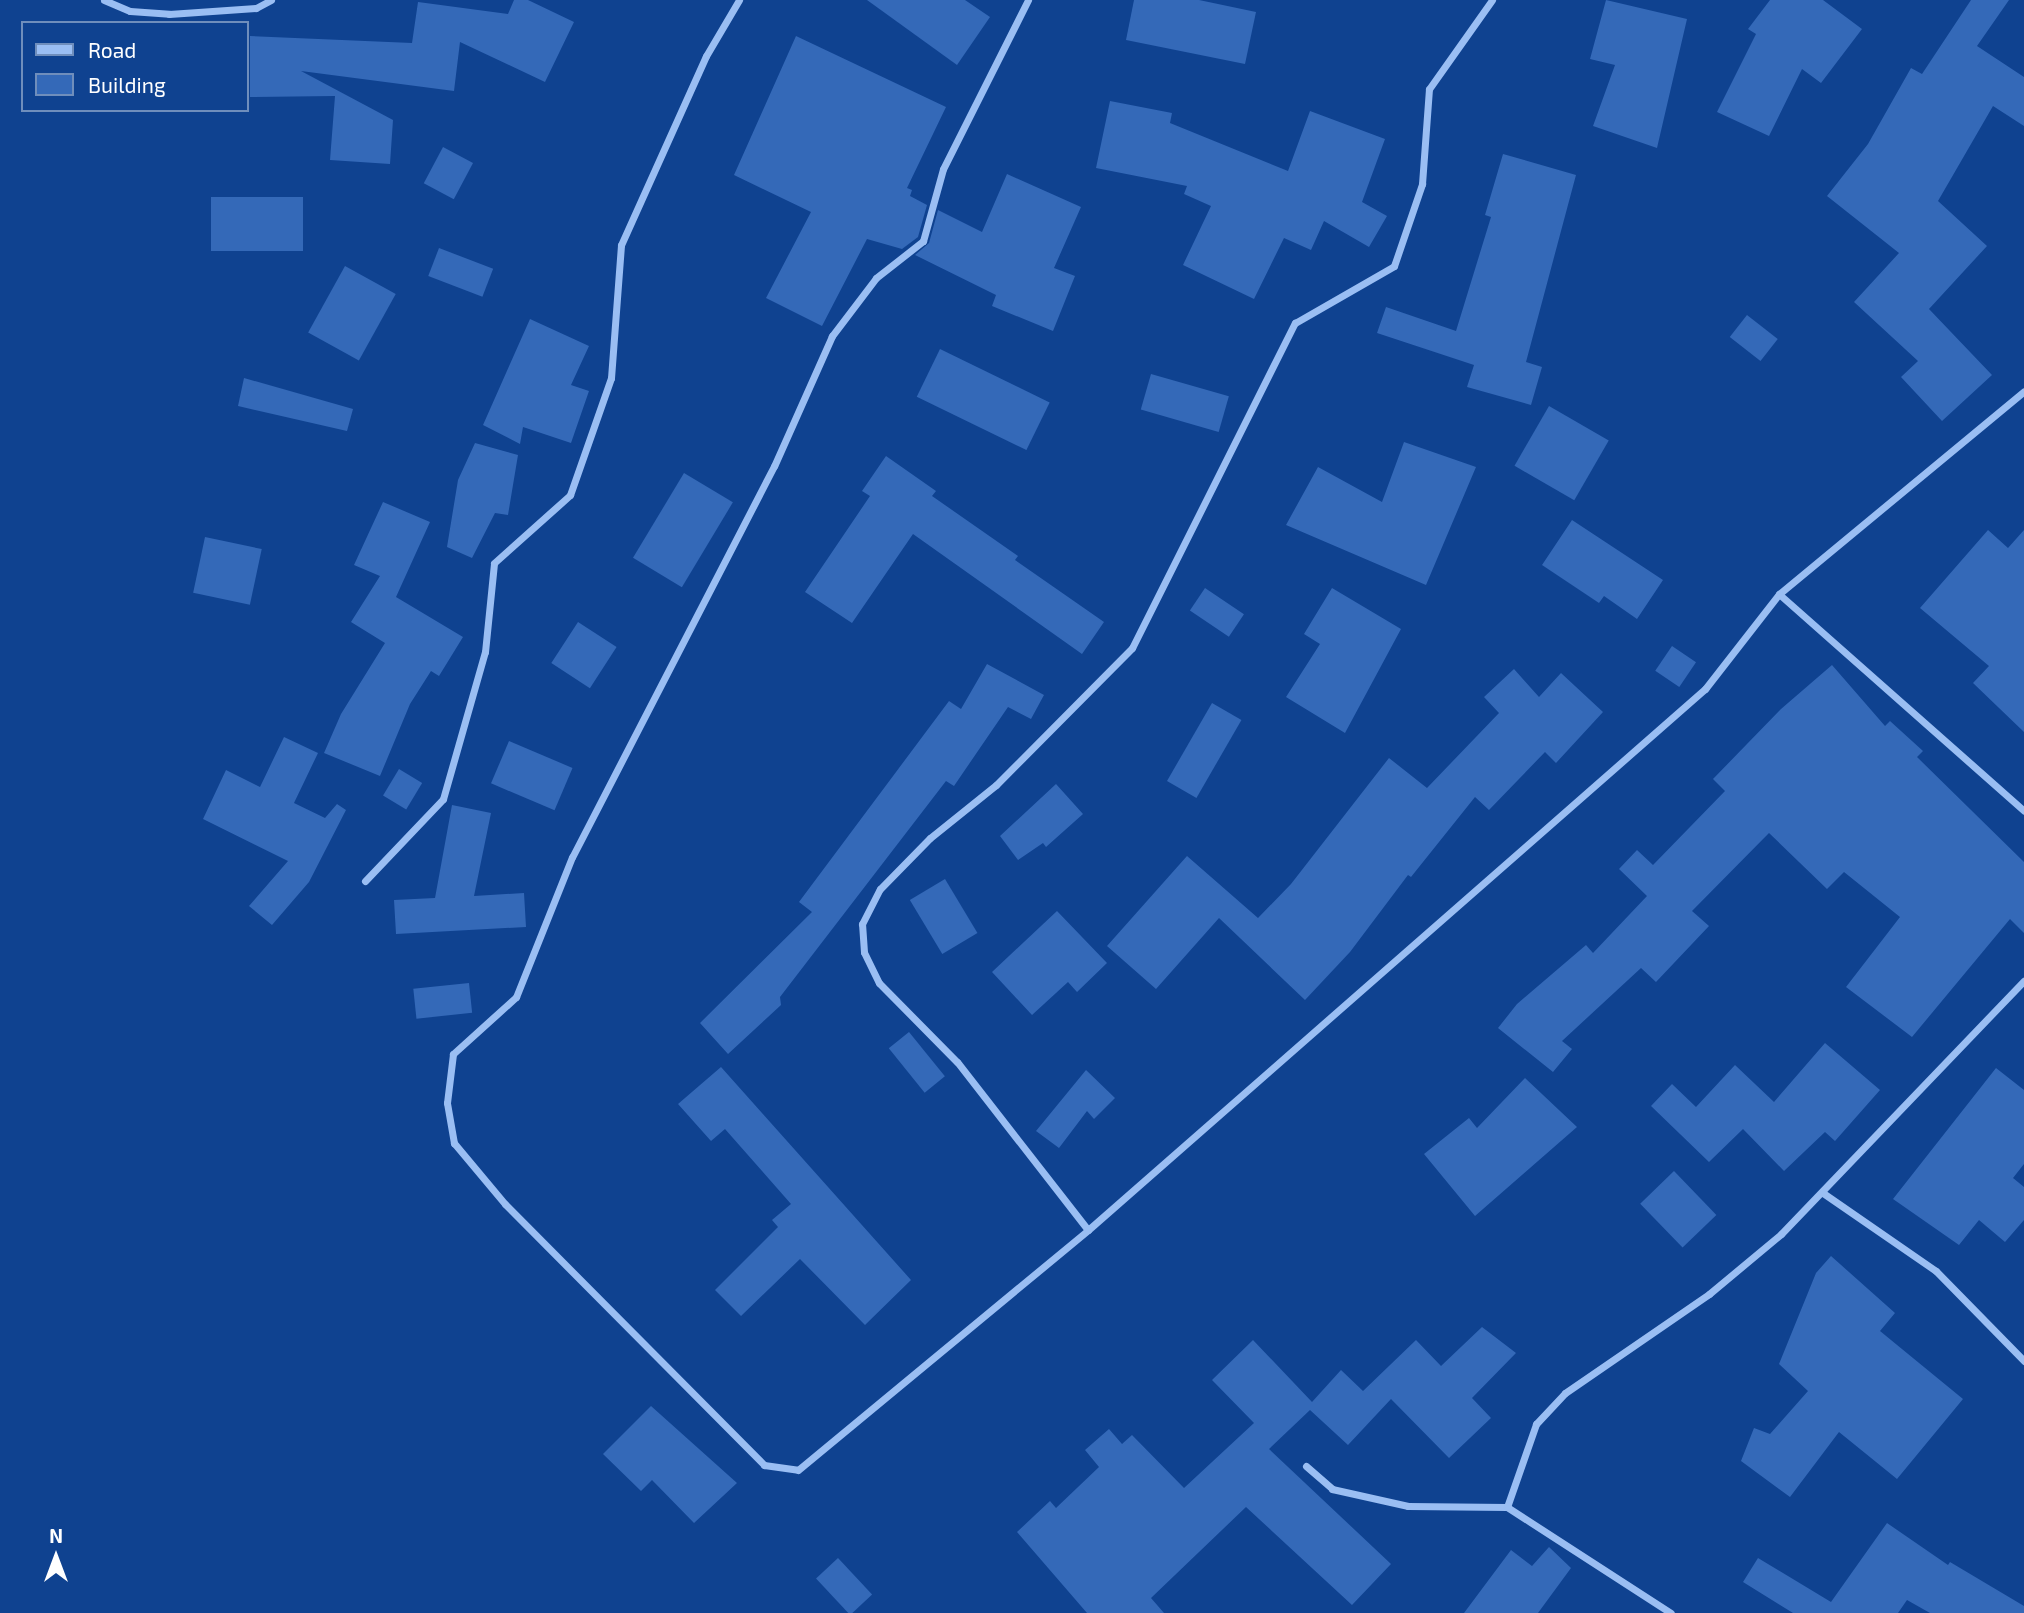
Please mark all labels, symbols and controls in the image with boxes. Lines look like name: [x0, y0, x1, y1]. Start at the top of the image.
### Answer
legend: [21, 21, 248, 112]
text: Road: [88, 37, 136, 62]
text: Building: [88, 72, 166, 97]
north arrow: [21, 1522, 91, 1592]
text: N: [49, 1524, 63, 1547]

